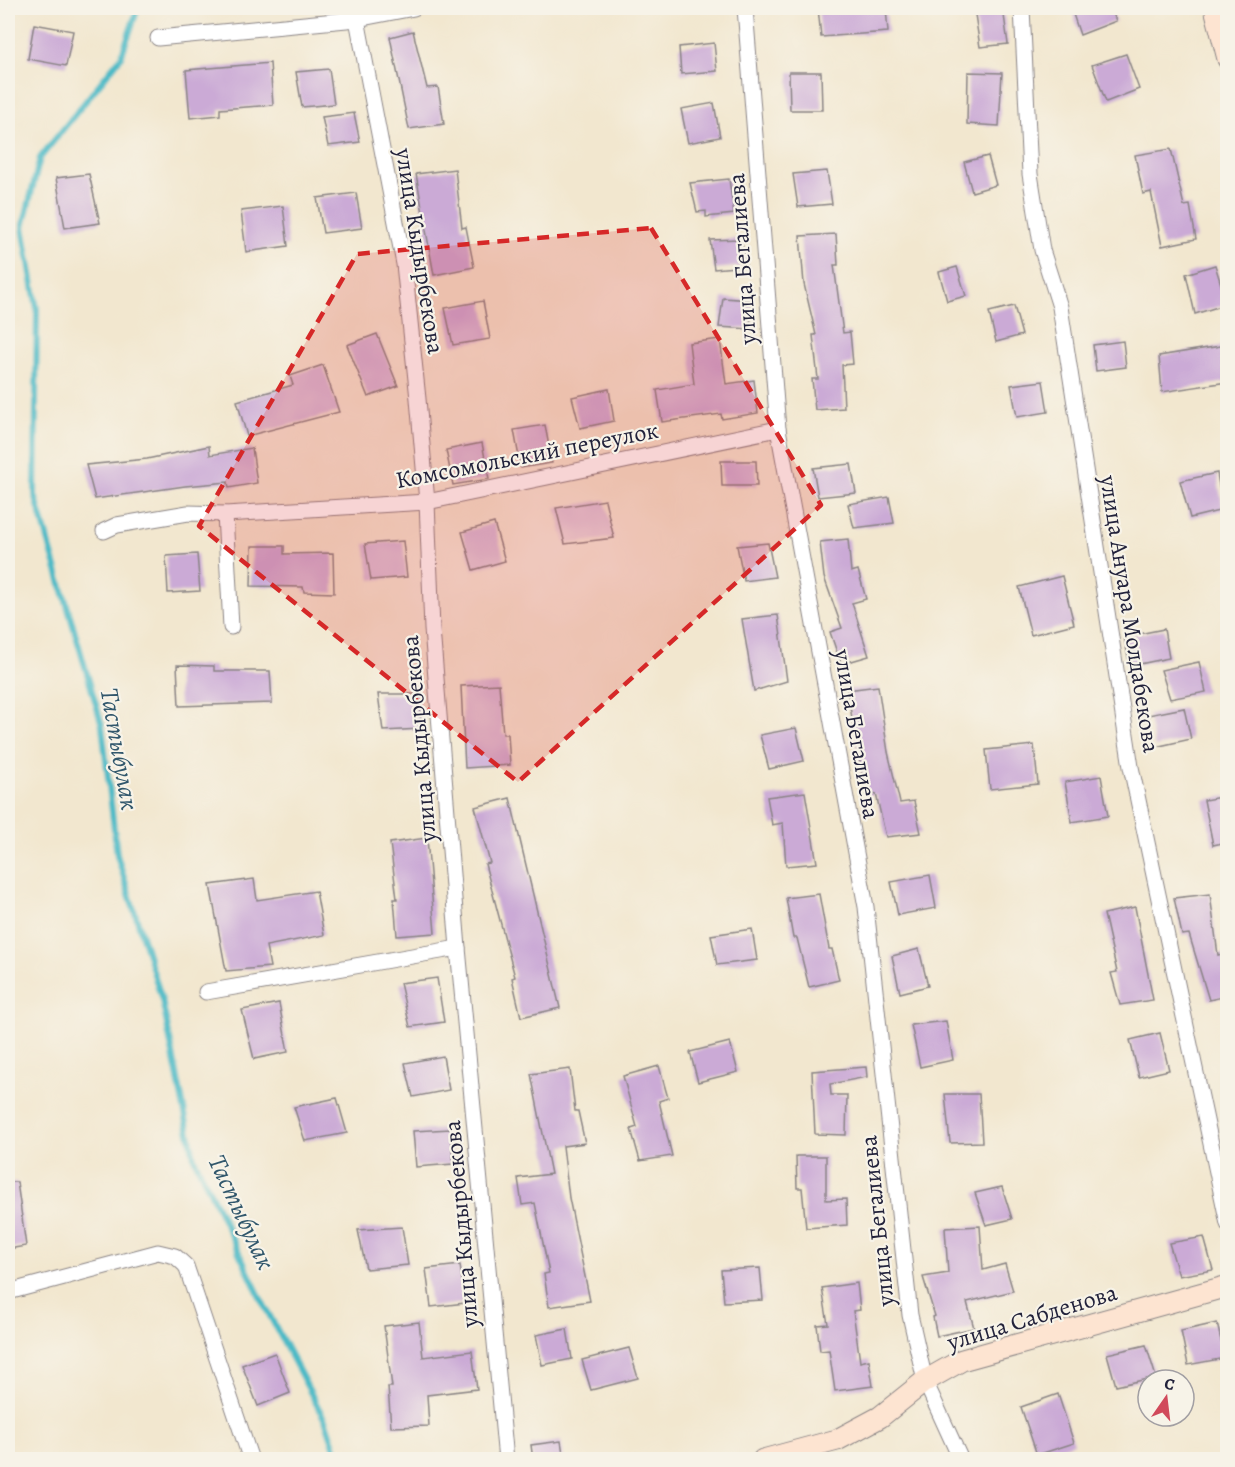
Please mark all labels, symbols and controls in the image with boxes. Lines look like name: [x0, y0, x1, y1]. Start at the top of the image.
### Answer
street label: улица Кыдырбекова: [388, 145, 452, 356]
street label: улица Бегалиева: [720, 172, 764, 347]
street label: Комсомольский переулок: [393, 414, 661, 496]
street label: улица Ануара Молдабекова: [1092, 472, 1168, 755]
street label: улица Кыдырбекова: [394, 634, 444, 845]
street label: улица Бегалиева: [826, 646, 888, 821]
water label: Тастыбулак: [92, 685, 147, 813]
street label: улица Кыдырбекова: [436, 1119, 486, 1330]
street label: улица Бегалиева: [852, 1134, 902, 1309]
water label: Тастыбулак: [200, 1149, 284, 1276]
street label: улица Сабденова: [942, 1276, 1121, 1358]
north arrow: [1136, 1368, 1196, 1428]
text: С: [1162, 1373, 1177, 1396]

